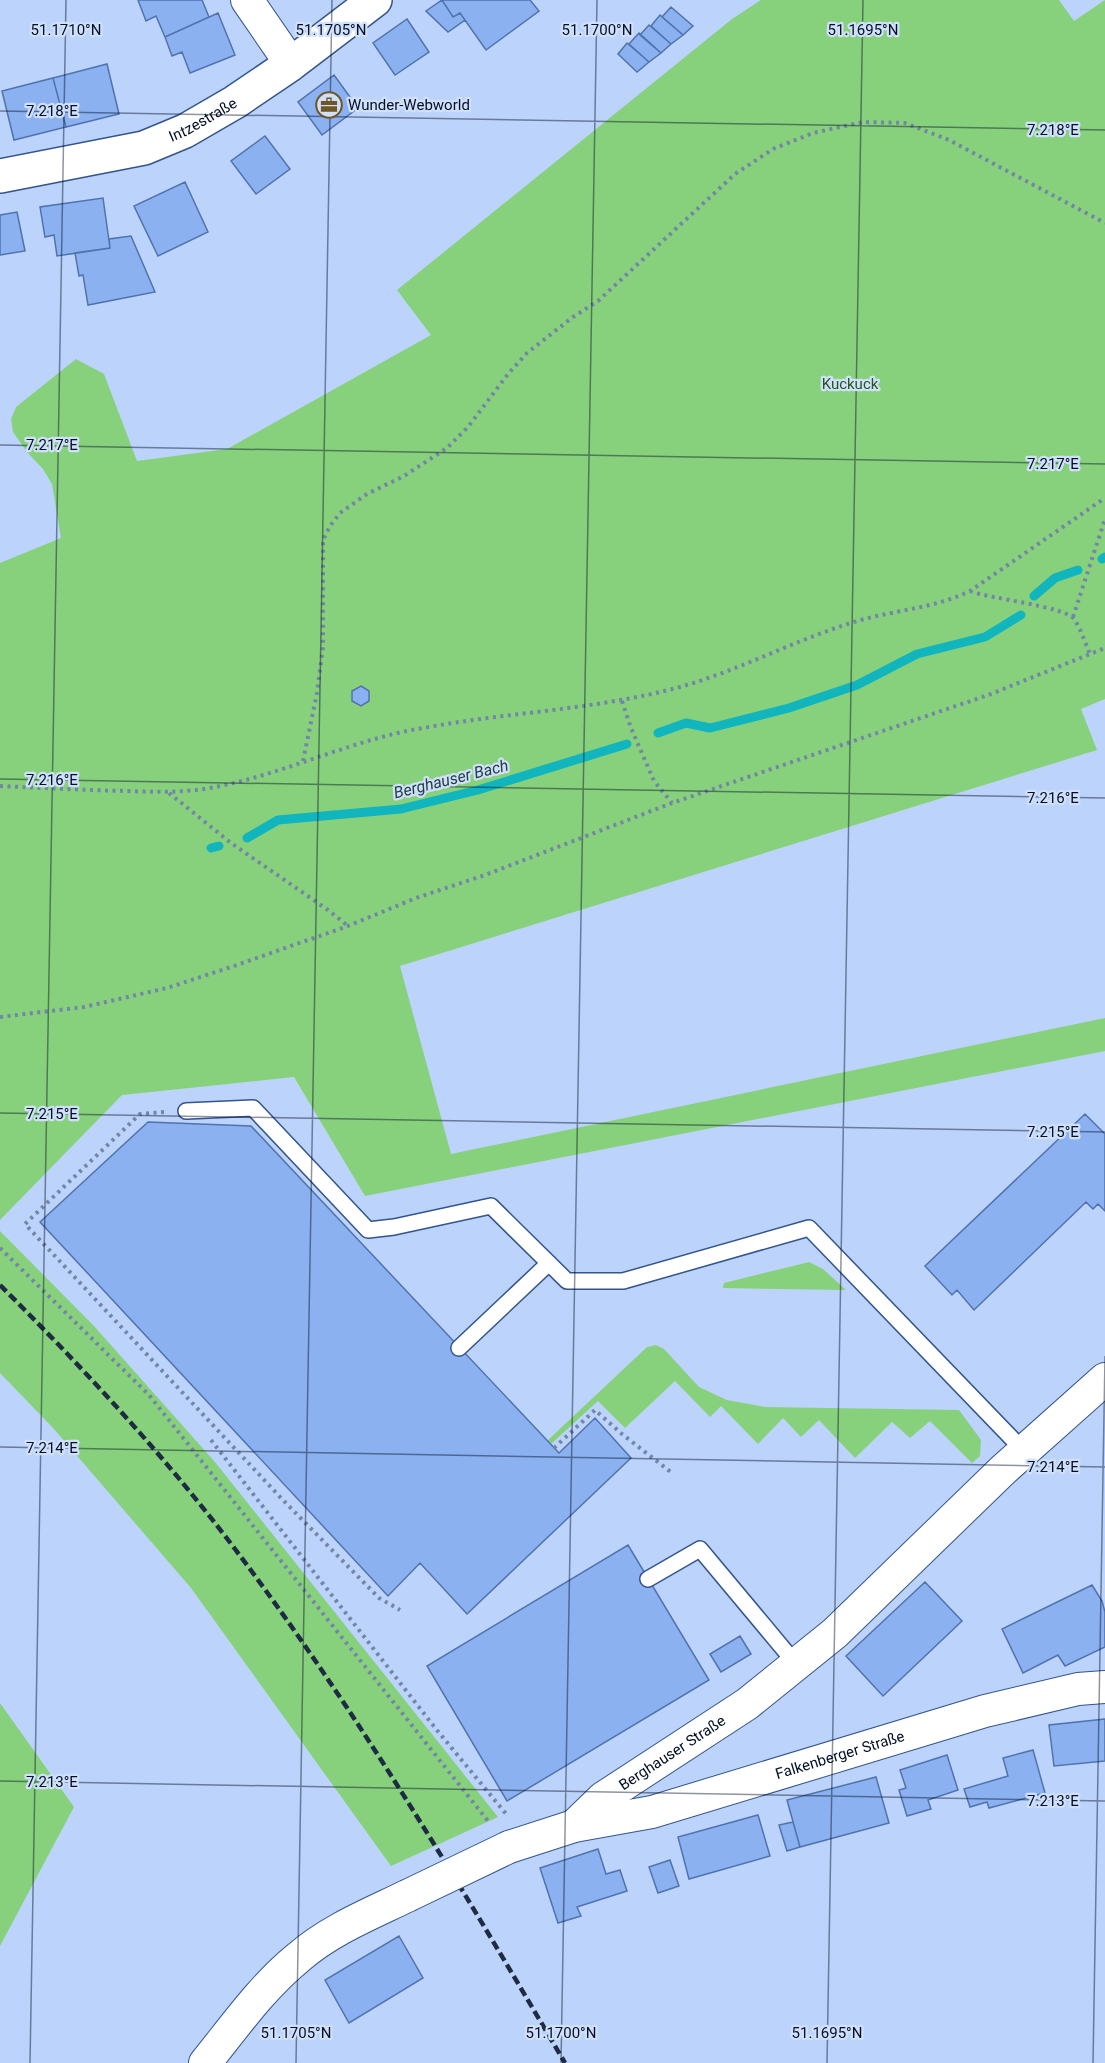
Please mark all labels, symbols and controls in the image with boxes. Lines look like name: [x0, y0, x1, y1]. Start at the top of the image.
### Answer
text: 51.1710°N: [31, 21, 101, 39]
text: 51.1705°N: [296, 21, 366, 39]
text: 51.1700°N: [562, 21, 632, 39]
text: 51.1695°N: [828, 21, 898, 39]
office icon: Wunder-Webworld: [314, 90, 344, 120]
street label: Intzestraße: [166, 94, 240, 146]
place label: Wunder-Webworld: [348, 96, 470, 114]
text: 7.218°E: [26, 102, 78, 120]
text: 7.218°E: [1027, 121, 1079, 139]
park label: Kuckuck: [822, 375, 879, 393]
text: 7.217°E: [26, 436, 78, 454]
text: 7.217°E: [1027, 455, 1079, 473]
water label: Berghauser Bach: [392, 756, 510, 802]
text: 7.216°E: [26, 771, 78, 789]
text: 7.216°E: [1027, 789, 1079, 807]
text: 7.215°E: [26, 1105, 78, 1123]
text: 7.215°E: [1027, 1123, 1079, 1141]
text: 7.214°E: [26, 1439, 78, 1457]
text: 7.214°E: [1027, 1458, 1079, 1476]
street label: Berghauser Straße: [616, 1711, 729, 1794]
street label: Falkenberger Straße: [773, 1727, 907, 1783]
text: 7.213°E: [26, 1773, 78, 1791]
text: 7.213°E: [1027, 1792, 1079, 1810]
text: 51.1705°N: [261, 2024, 331, 2042]
text: 51.1700°N: [526, 2024, 596, 2042]
text: 51.1695°N: [792, 2024, 862, 2042]

